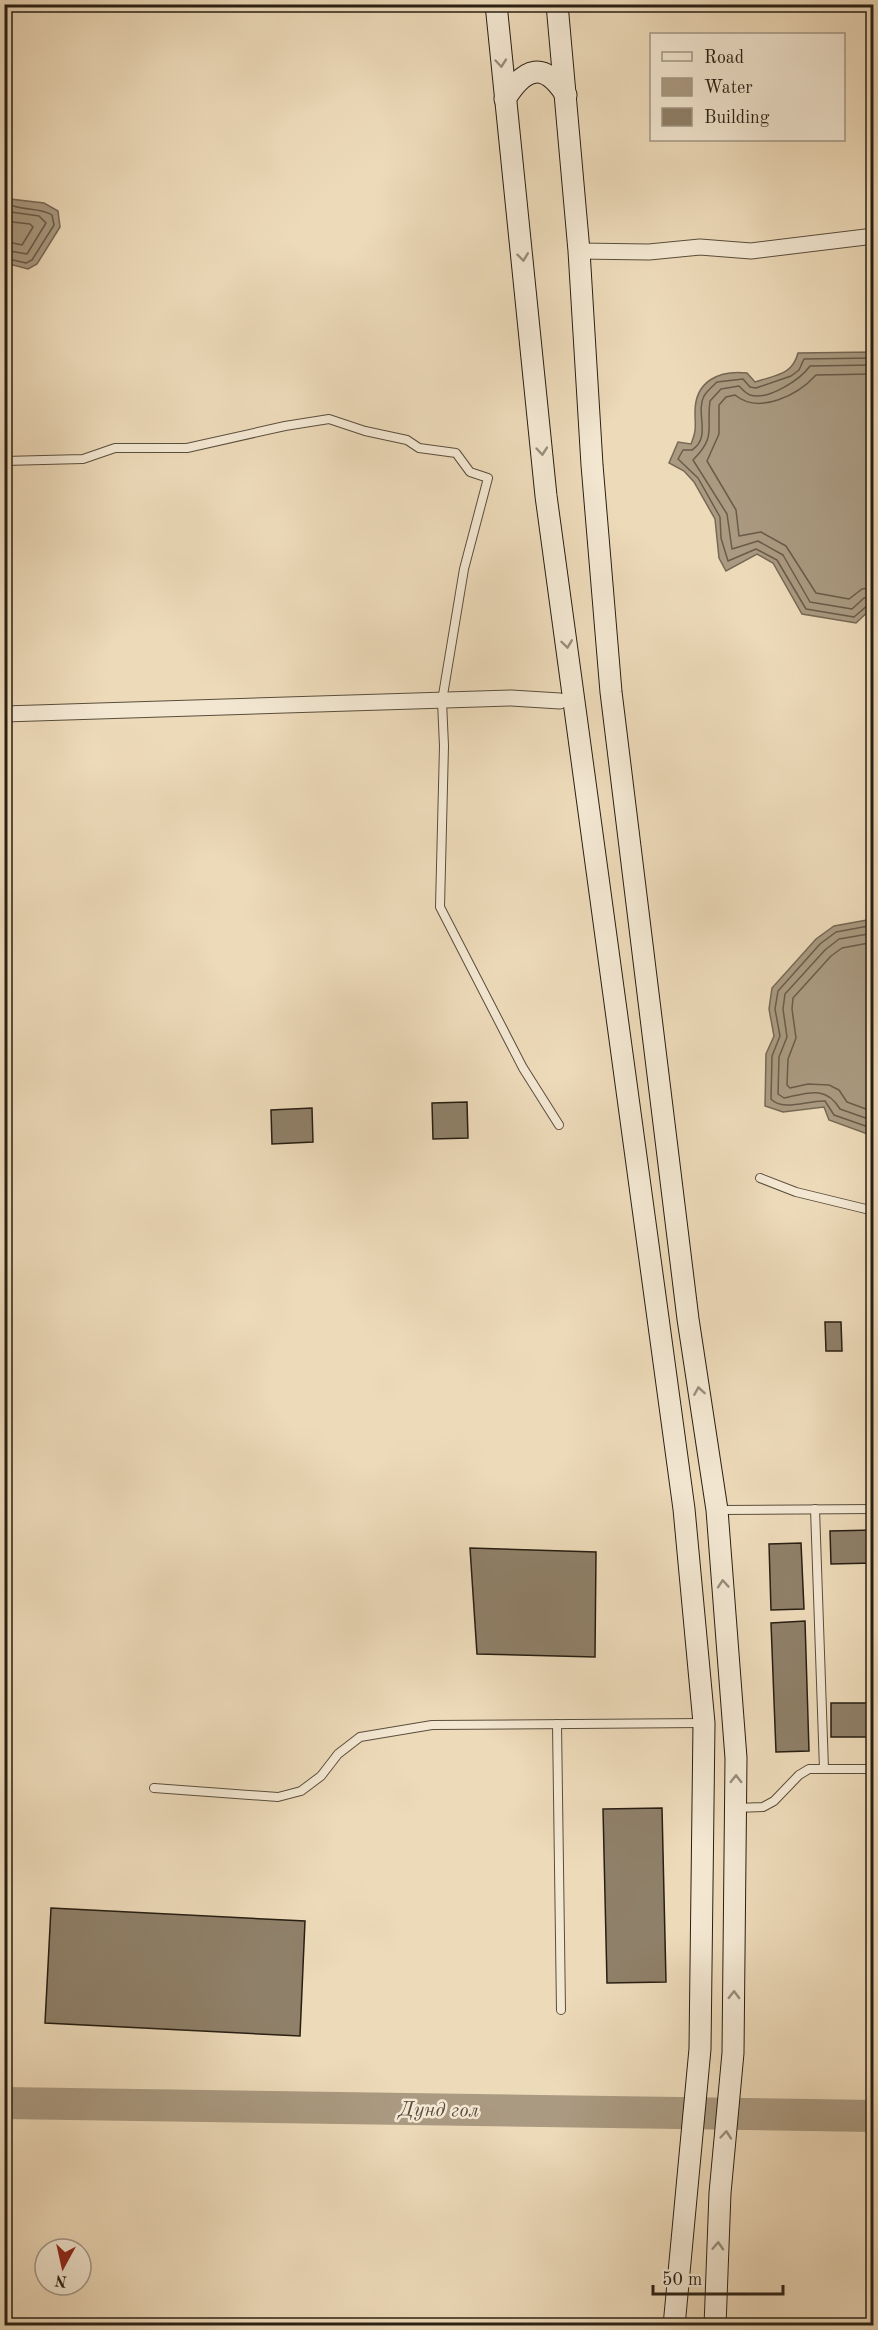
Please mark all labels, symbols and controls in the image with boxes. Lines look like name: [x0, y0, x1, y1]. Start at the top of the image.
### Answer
legend: [650, 33, 845, 141]
text: Road: [704, 49, 744, 67]
one-way arrow: [494, 58, 507, 67]
text: Water: [704, 79, 753, 97]
text: Building: [704, 109, 770, 127]
one-way arrow: [516, 252, 529, 261]
one-way arrow: [535, 446, 548, 455]
one-way arrow: [560, 639, 572, 649]
one-way arrow: [693, 1386, 706, 1396]
one-way arrow: [717, 1580, 730, 1589]
one-way arrow: [730, 1774, 742, 1783]
one-way arrow: [727, 1990, 740, 1999]
water label: Дунд гол: [396, 2100, 479, 2122]
one-way arrow: [719, 2130, 732, 2139]
north arrow: [33, 2237, 93, 2297]
one-way arrow: [712, 2242, 725, 2251]
scale bar: [653, 2258, 784, 2296]
text: N: [53, 2271, 68, 2289]
text: 50 m: [662, 2271, 702, 2289]

